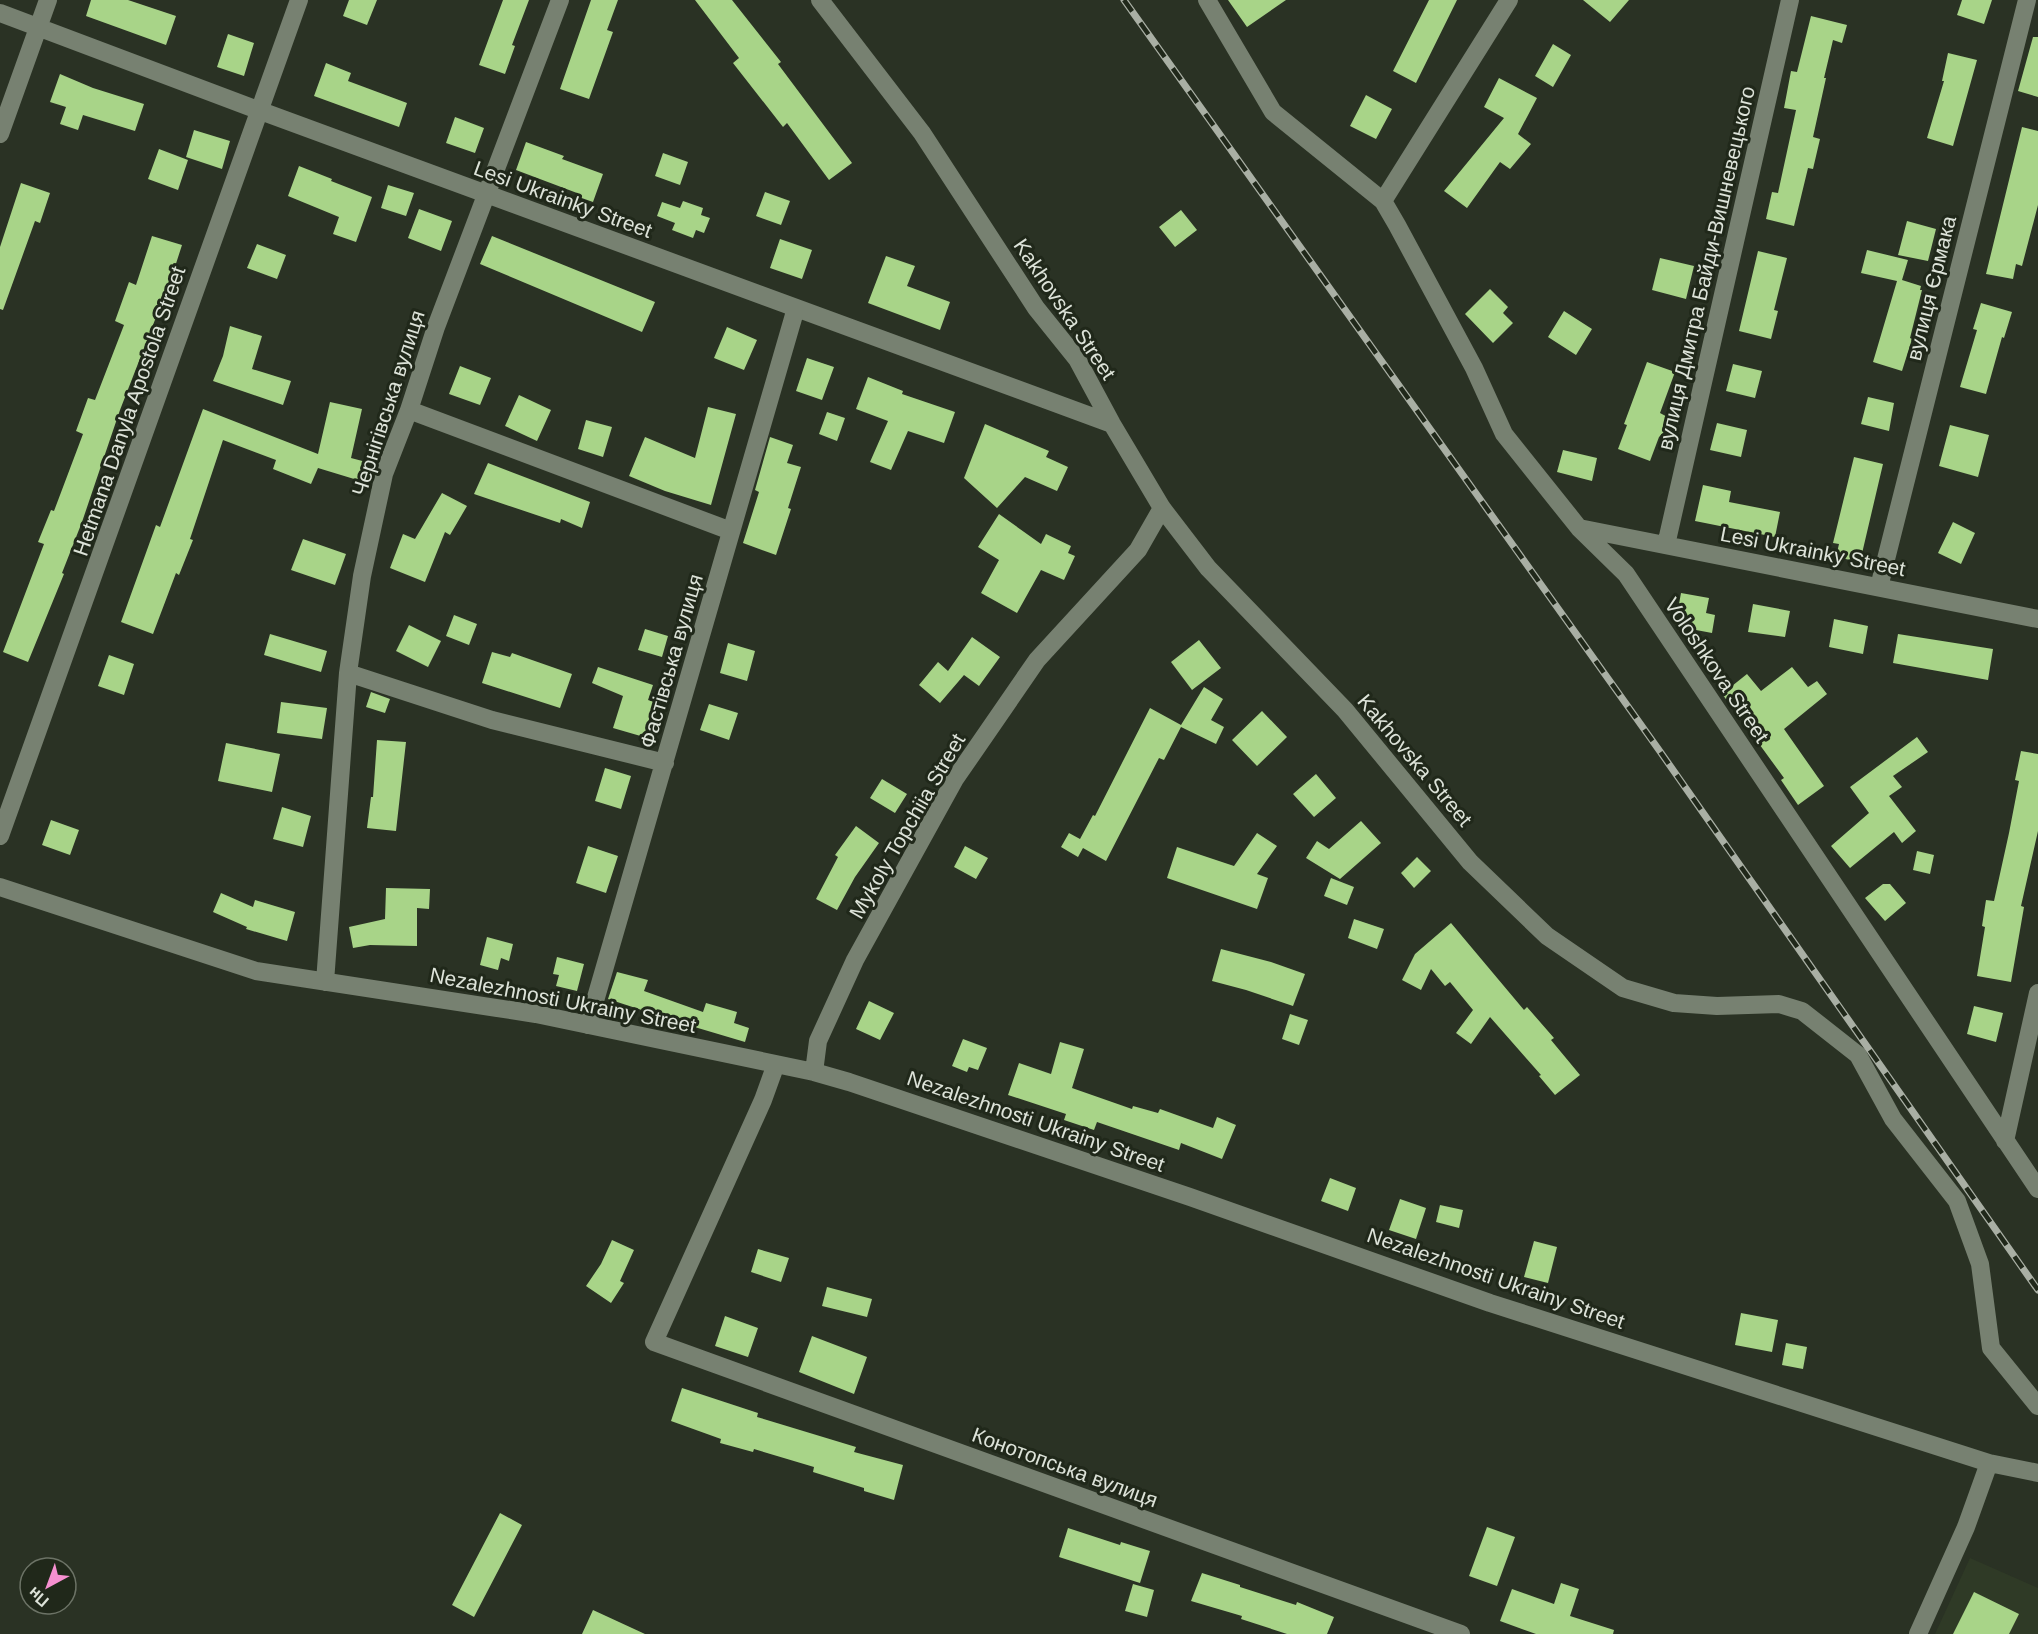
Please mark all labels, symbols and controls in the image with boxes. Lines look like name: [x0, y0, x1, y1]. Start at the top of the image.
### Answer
street label: вулиця Дмитра Байди-Вишневецького: [1653, 84, 1759, 452]
street label: Lesi Ukrainky Street: [471, 156, 655, 242]
street label: вулиця Єрмака: [1902, 213, 1960, 363]
street label: Kakhovska Street: [1009, 234, 1121, 384]
street label: Hetmana Danyla Apostola Street: [69, 263, 190, 559]
street label: Чернігівська вулиця: [347, 307, 429, 499]
street label: Lesi Ukrainky Street: [1719, 522, 1908, 580]
street label: Фастівська вулиця: [635, 571, 707, 751]
street label: Voloshkova Street: [1660, 593, 1774, 747]
street label: Kakhovska Street: [1353, 690, 1477, 831]
street label: Mykoly Topchiia Street: [845, 729, 969, 923]
street label: Nezalezhnosti Ukrainy Street: [428, 963, 698, 1037]
street label: Nezalezhnosti Ukrainy Street: [904, 1066, 1168, 1176]
street label: Nezalezhnosti Ukrainy Street: [1364, 1223, 1628, 1333]
street label: Конотопська вулиця: [969, 1423, 1161, 1511]
north arrow: [18, 1556, 78, 1616]
text: Пн: [25, 1584, 52, 1610]

